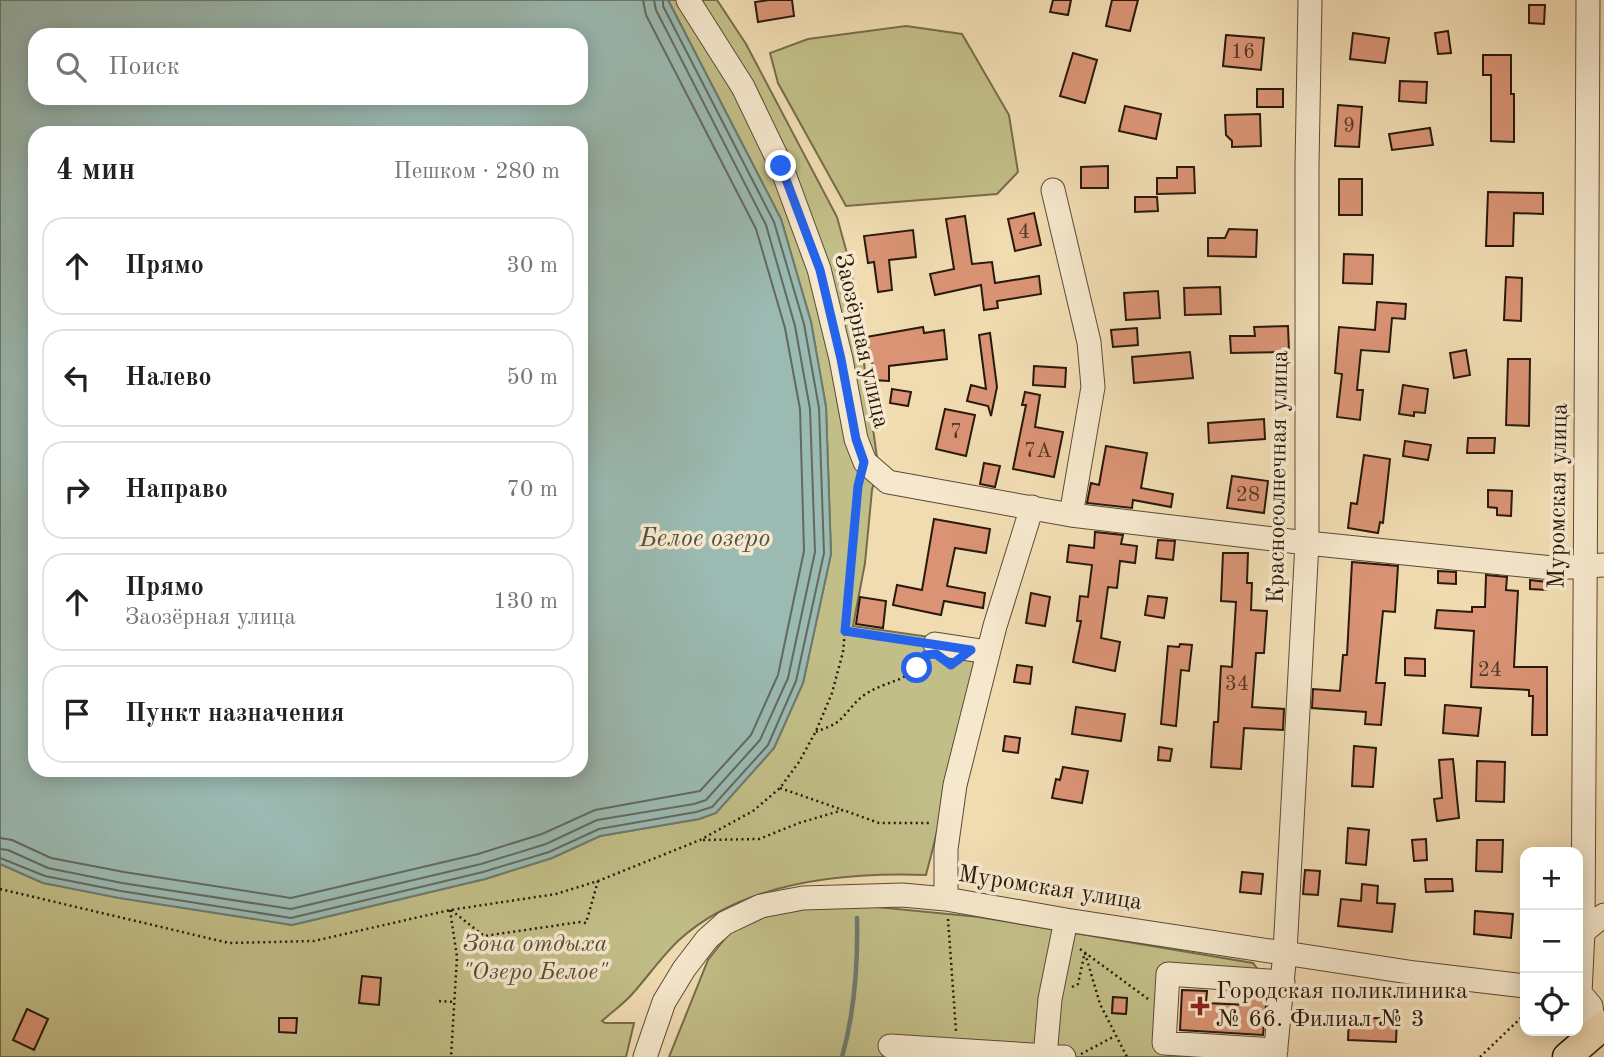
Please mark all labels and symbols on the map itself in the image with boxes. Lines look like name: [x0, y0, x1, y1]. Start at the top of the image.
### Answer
house number: 16: [1231, 42, 1255, 63]
house number: 9: [1343, 116, 1355, 137]
route end: [765, 150, 796, 181]
house number: 4: [1018, 222, 1030, 243]
street label: Заозёрная улица: [829, 251, 893, 431]
street label: Красносолнечная улица: [1265, 350, 1293, 604]
street label: Муромская улица: [1545, 403, 1573, 589]
house number: 7: [950, 422, 962, 443]
house number: 7А: [1024, 441, 1052, 462]
house number: 28: [1236, 485, 1260, 506]
water label: Белое озеро: [639, 526, 770, 552]
route start: [901, 652, 932, 683]
house number: 24: [1478, 660, 1502, 681]
house number: 34: [1225, 674, 1249, 695]
street label: Муромская улица: [956, 863, 1144, 915]
park label: Зона отдыха "Озеро Белое": [462, 932, 609, 985]
place label: Городская поликлиника № 66. Филиал № 3: [1216, 980, 1468, 1032]
marker: Городская поликлиника № 66. Филиал № 3: [1190, 996, 1210, 1016]

